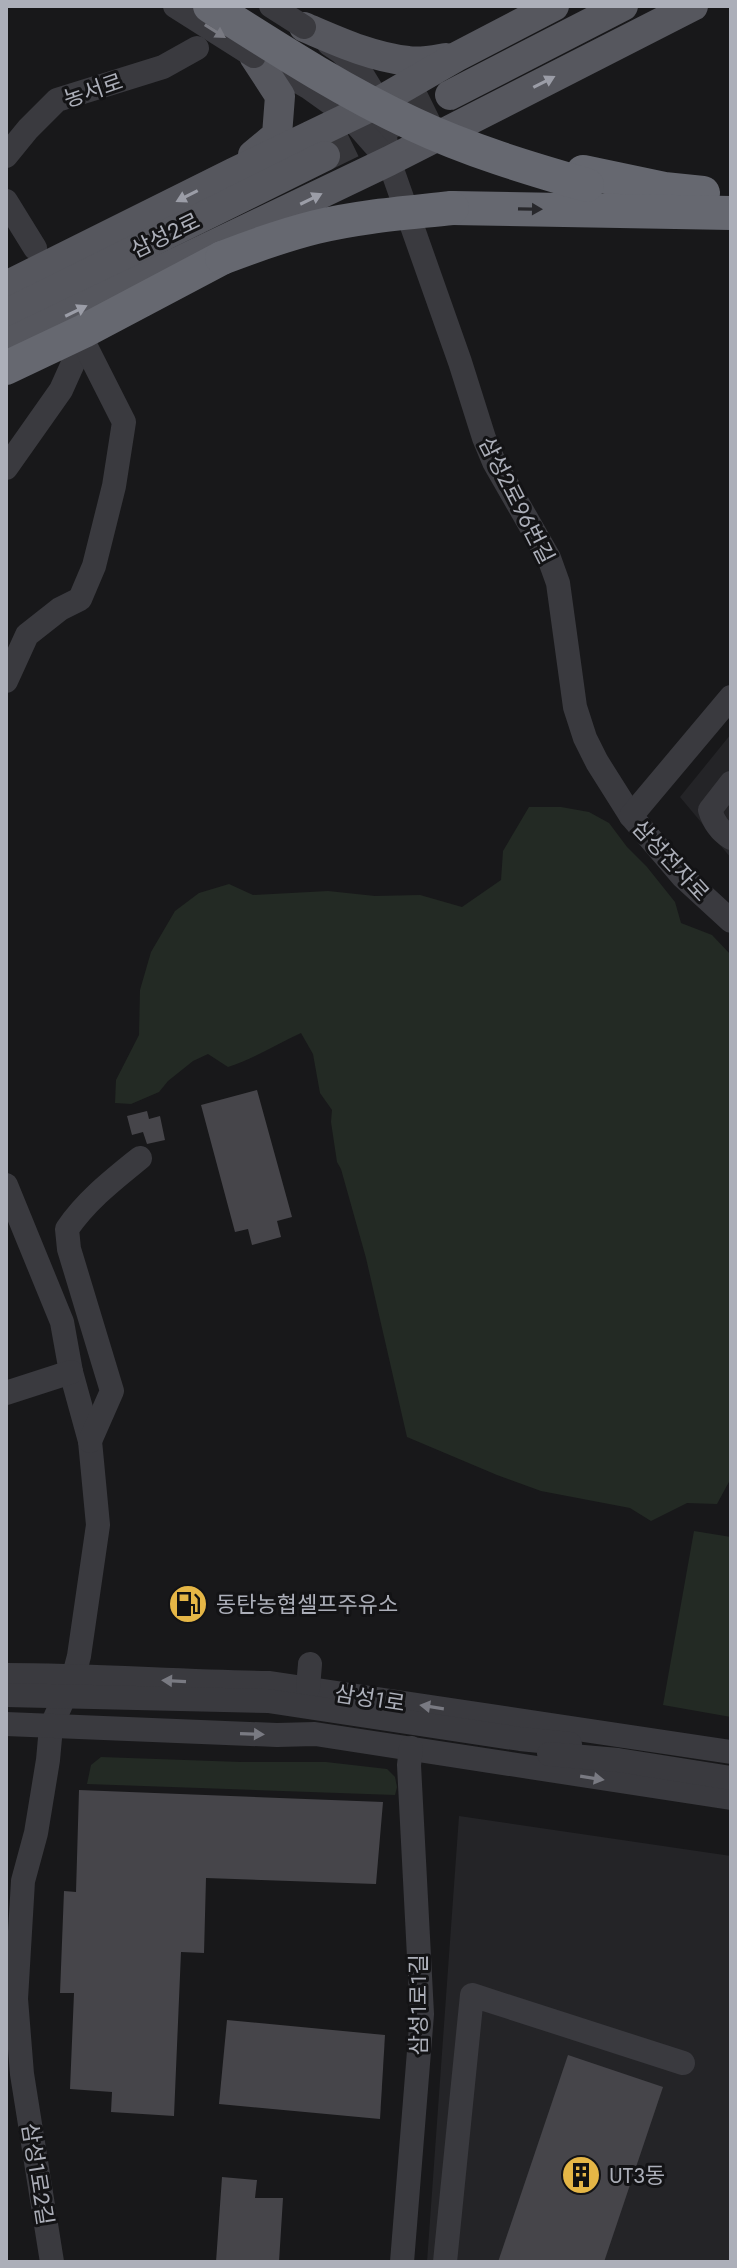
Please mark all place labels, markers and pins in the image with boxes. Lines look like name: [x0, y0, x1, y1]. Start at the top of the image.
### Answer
fuel station icon: 동탄농협셀프주유소: [167, 1583, 209, 1625]
place label: 동탄농협셀프주유소: [216, 1588, 398, 1620]
building icon: UT3동: [560, 2154, 602, 2196]
place label: UT3동: [609, 2159, 665, 2191]

